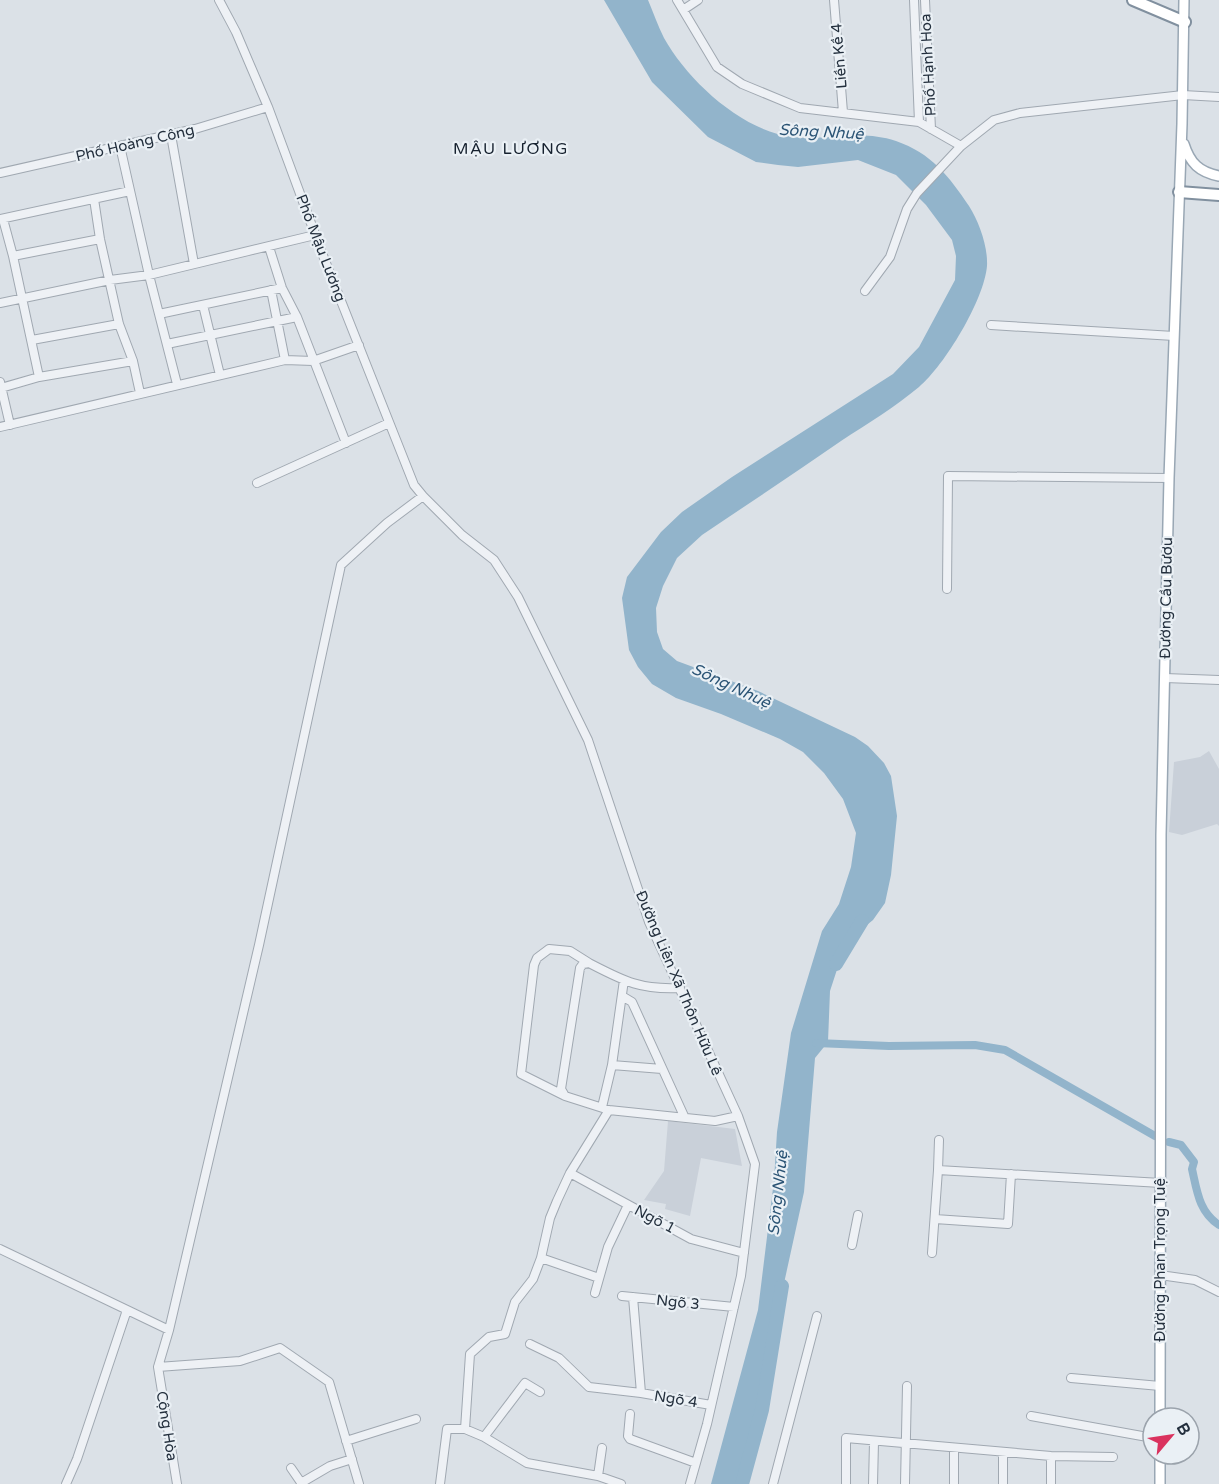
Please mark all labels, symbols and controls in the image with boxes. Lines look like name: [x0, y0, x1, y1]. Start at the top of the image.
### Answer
street label: Phố Hạnh Hoa: [916, 13, 940, 117]
street label: Liền Kề 4: [827, 22, 851, 90]
water label: Sông Nhuệ: [778, 120, 865, 144]
street label: Phố Hoàng Công: [74, 121, 196, 165]
district label: MẬU LƯƠNG: [453, 139, 569, 159]
street label: Phố Mậu Lương: [292, 192, 350, 304]
street label: Đường Cầu Bươu: [1156, 537, 1176, 659]
water label: Sông Nhuệ: [688, 659, 774, 713]
street label: Đường Liên Xã Thôn Hữu Lê: [632, 888, 726, 1078]
water label: Sông Nhuệ: [764, 1149, 792, 1236]
street label: Đường Phan Trọng Tuệ: [1151, 1178, 1169, 1342]
street label: Ngõ 1: [631, 1201, 679, 1237]
street label: Ngõ 3: [655, 1291, 701, 1313]
street label: Ngõ 4: [653, 1387, 699, 1411]
street label: Cộng Hòa: [153, 1390, 181, 1462]
north arrow: [1141, 1406, 1201, 1466]
text: B: [1172, 1420, 1195, 1439]

